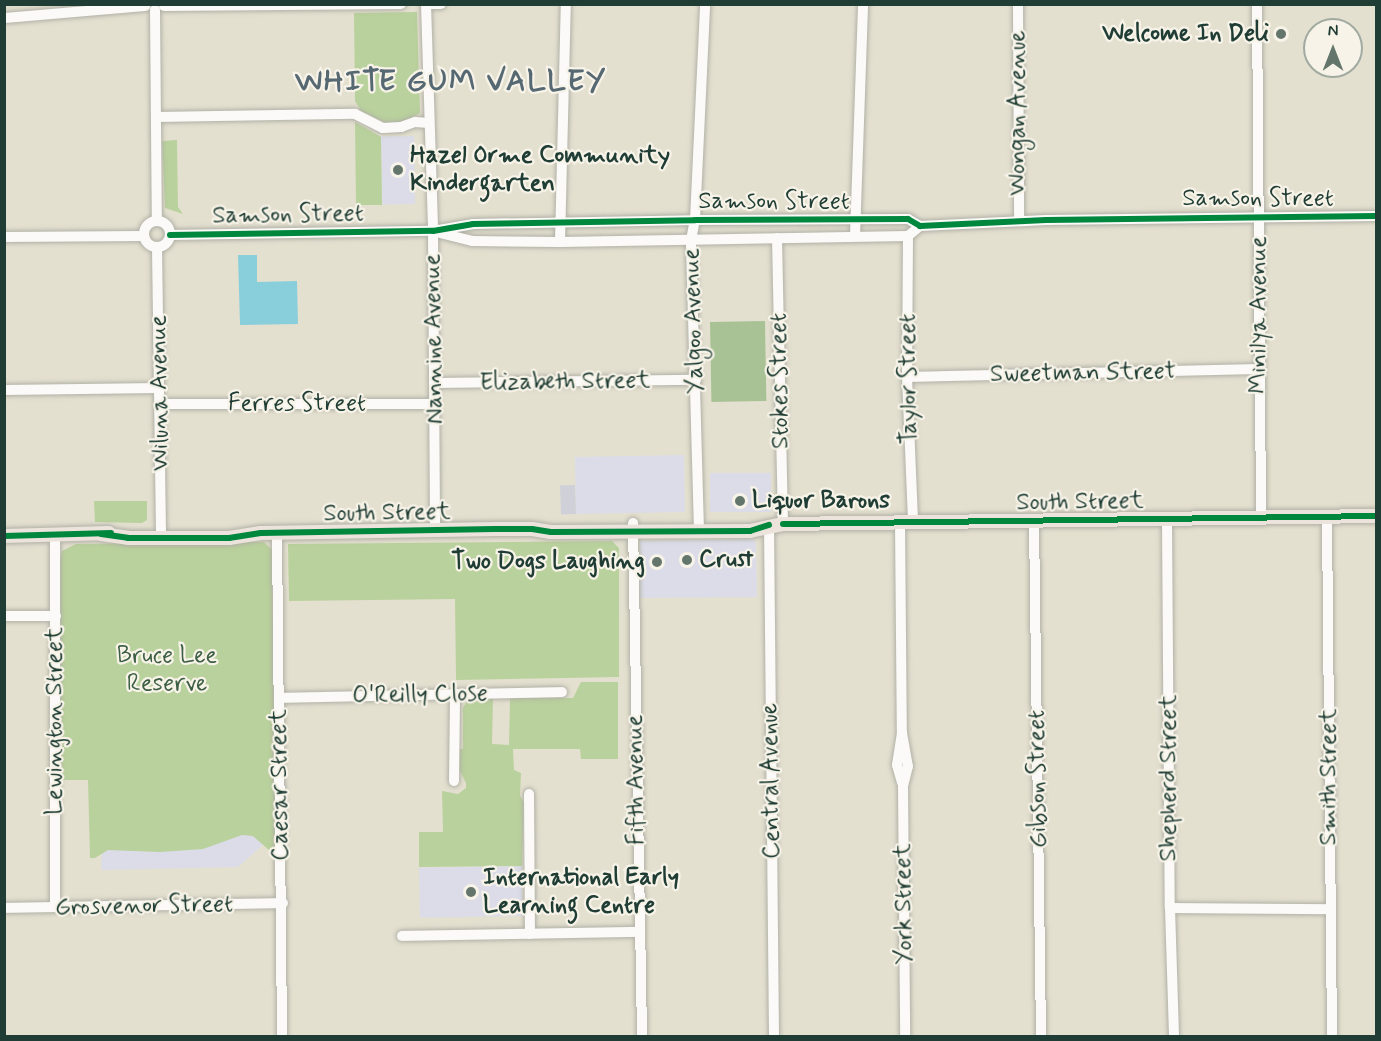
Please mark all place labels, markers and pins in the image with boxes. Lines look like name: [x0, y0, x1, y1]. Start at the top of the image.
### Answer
place label: Welcome In Deli: [1102, 20, 1269, 48]
marker: Welcome In Deli: [1274, 27, 1288, 41]
place label: Hazel Orme Community Kindergarten: [410, 142, 662, 198]
marker: Hazel Orme Community Kindergarten: [391, 163, 405, 177]
place label: Liquor Barons: [752, 487, 890, 515]
marker: Liquor Barons: [733, 494, 747, 508]
place label: Crust: [699, 546, 753, 574]
place label: Two Dogs Laughing: [458, 548, 645, 576]
marker: Crust: [680, 553, 694, 567]
marker: Two Dogs Laughing: [650, 555, 664, 569]
place label: International Early Learning Centre: [483, 864, 678, 920]
marker: International Early Learning Centre: [464, 885, 478, 899]

